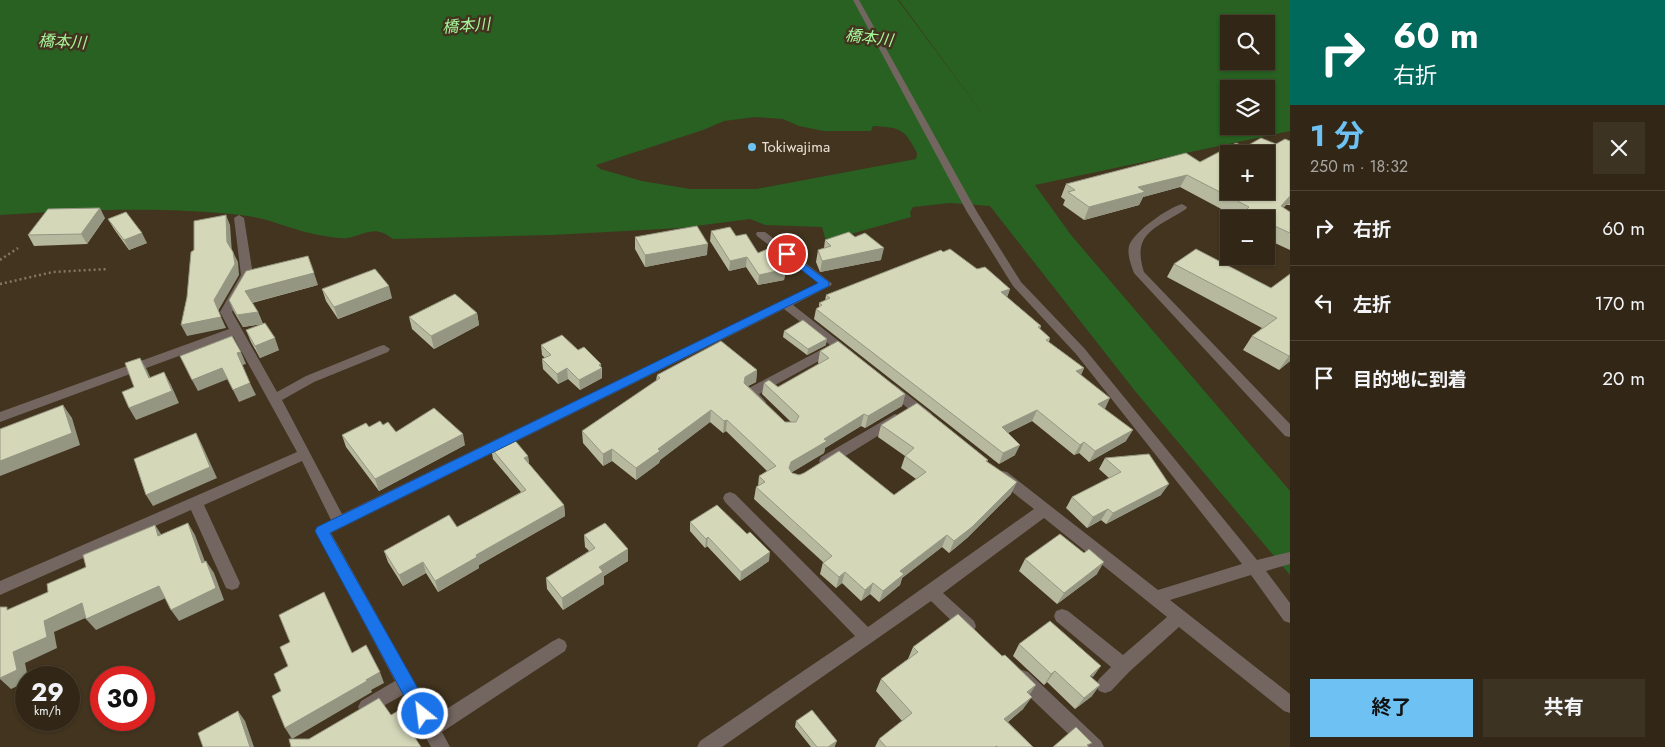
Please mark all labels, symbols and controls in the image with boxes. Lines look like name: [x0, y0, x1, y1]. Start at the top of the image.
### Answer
text: 60 m: [1393, 11, 1479, 61]
water label: 橋本川: [441, 12, 493, 39]
map controls: [1220, 15, 1275, 265]
button: search: [1220, 15, 1275, 70]
icon: right: [1310, 20, 1375, 85]
water label: 橋本川: [844, 23, 896, 52]
water label: 橋本川: [37, 29, 89, 54]
text: 右折: [1393, 59, 1437, 91]
button: layers: [1220, 80, 1275, 135]
text: 1 分: [1310, 114, 1364, 157]
button: close: [1593, 122, 1645, 174]
place label: Tokiwajima: [762, 136, 830, 158]
marker: Tokiwajima: [746, 141, 758, 153]
button: +: [1220, 145, 1275, 200]
text: 250 m · 18:32: [1310, 155, 1408, 178]
button: −: [1220, 210, 1275, 265]
icon: right: [1310, 214, 1338, 242]
text: 60 m: [1602, 215, 1645, 242]
text: 右折: [1353, 216, 1391, 243]
pin: [766, 233, 808, 275]
icon: arrive: [773, 240, 801, 268]
icon: left: [1310, 289, 1338, 317]
text: 170 m: [1595, 290, 1645, 317]
text: 左折: [1353, 291, 1391, 318]
icon: arrive: [1310, 364, 1338, 392]
text: 20 m: [1602, 365, 1645, 392]
text: 目的地に到着: [1353, 366, 1467, 393]
speed limit sign: 30: [90, 666, 155, 731]
text: 29: [31, 674, 64, 710]
button: 終了: [1310, 679, 1473, 737]
button: 共有: [1483, 679, 1645, 737]
position arrow: [396, 687, 448, 739]
text: km/h: [34, 702, 61, 720]

